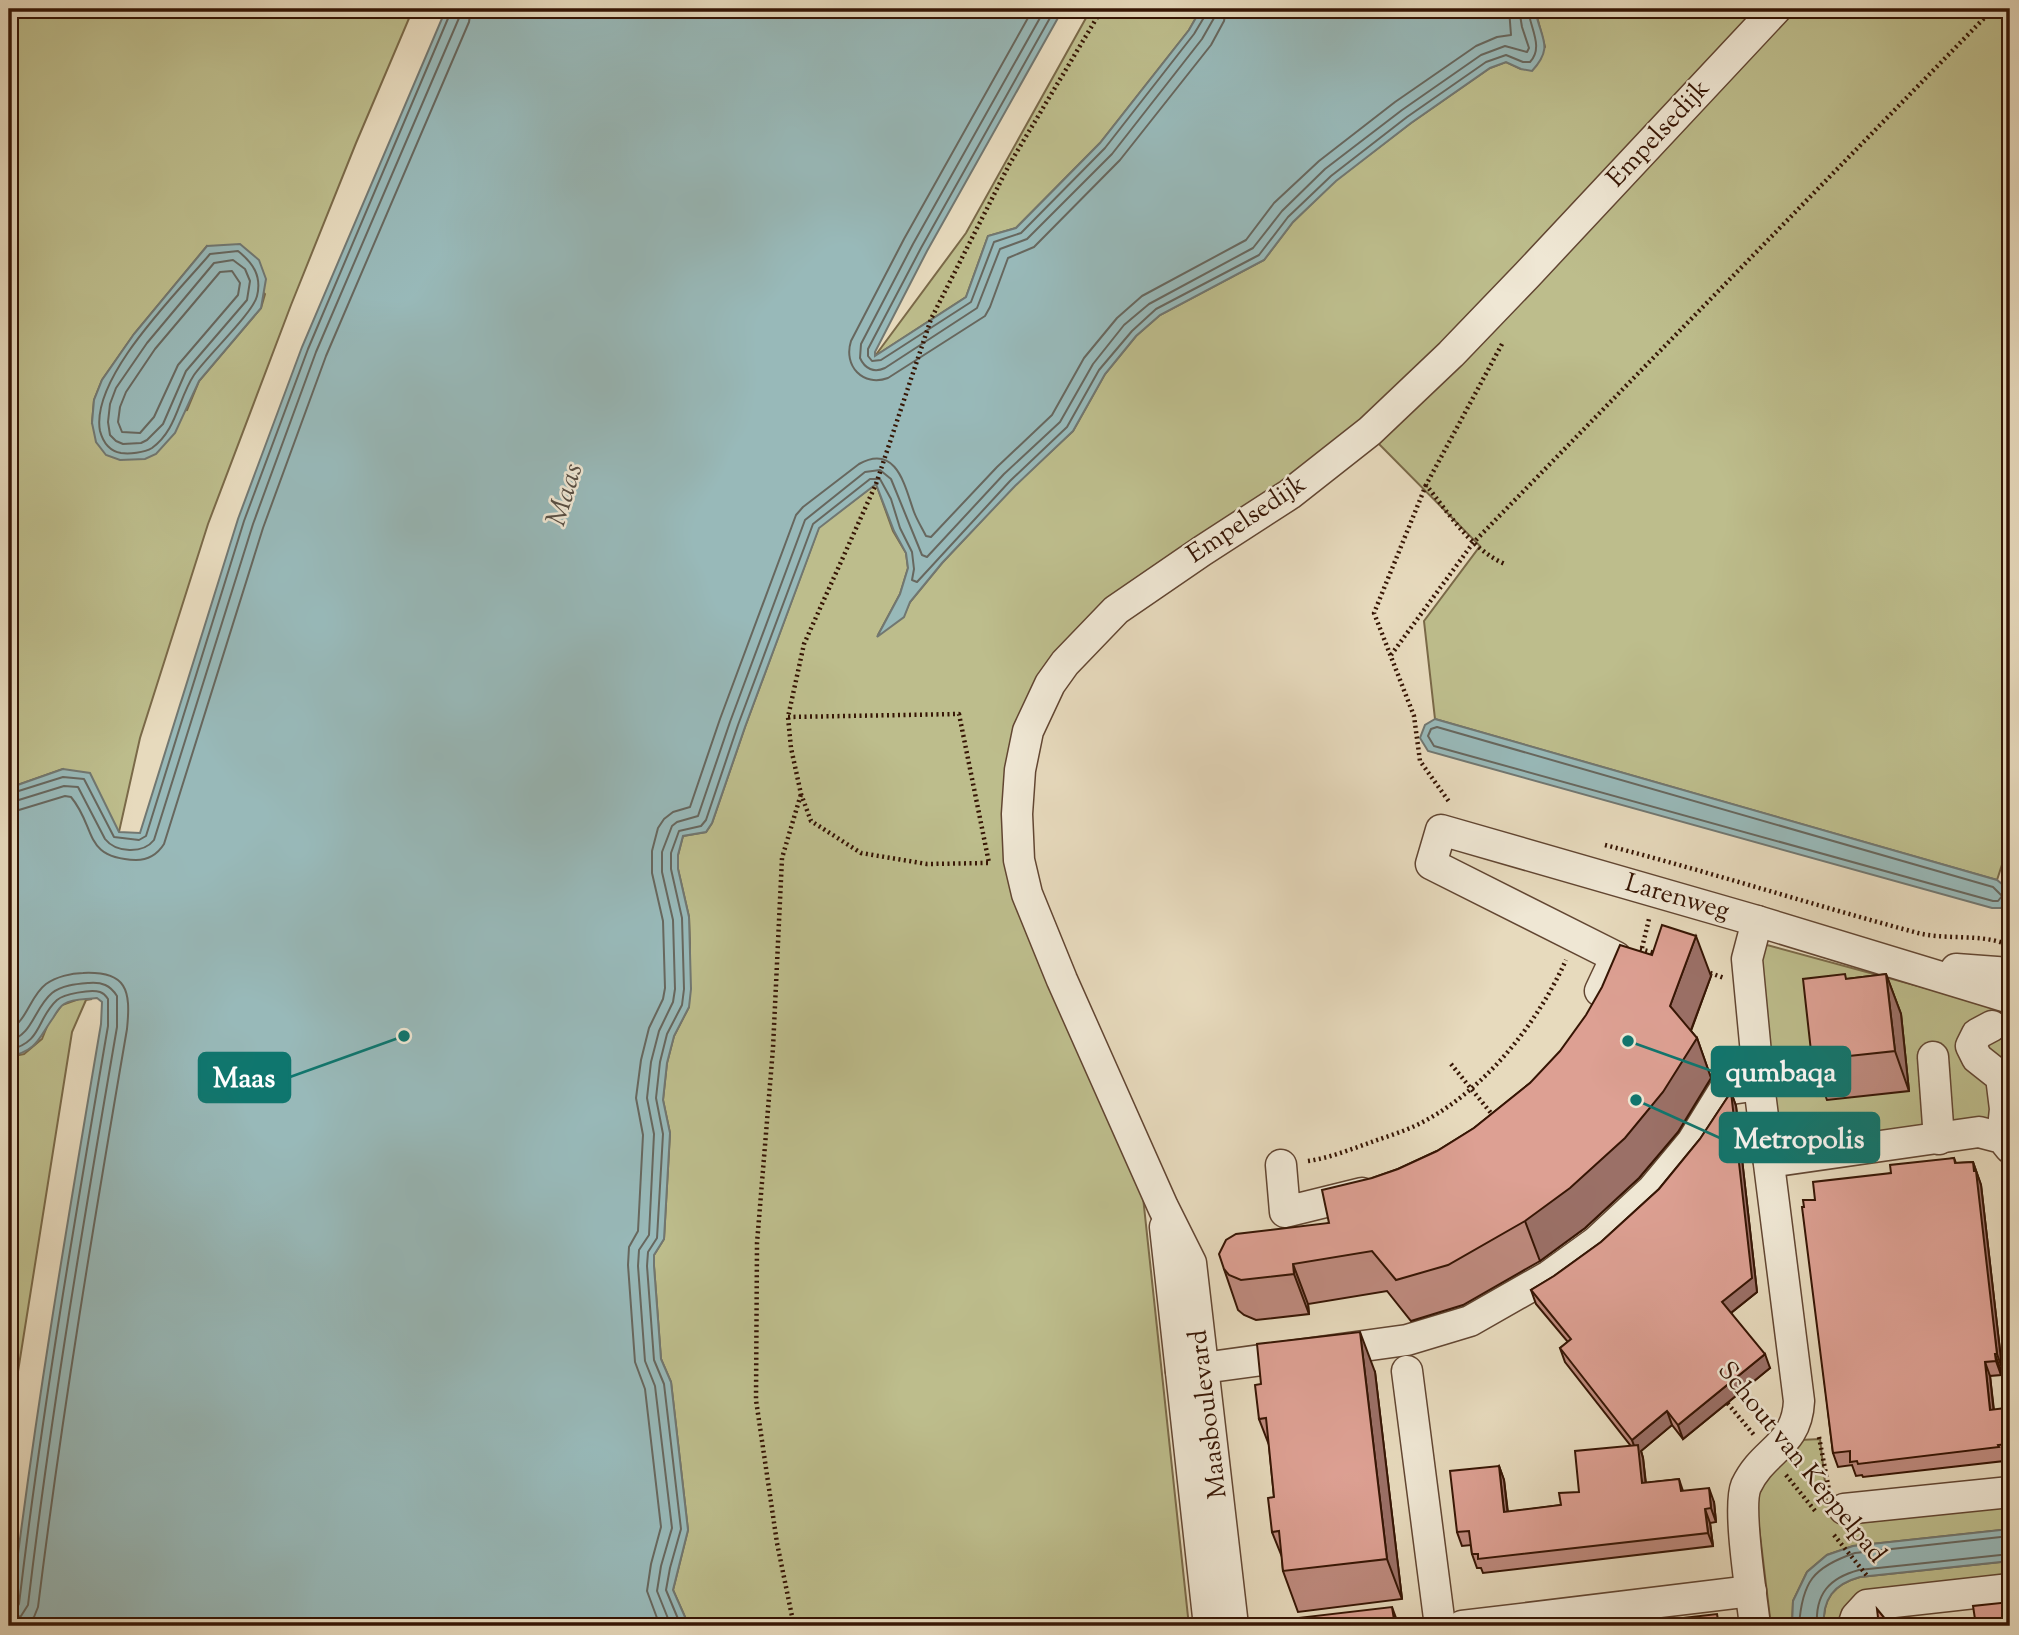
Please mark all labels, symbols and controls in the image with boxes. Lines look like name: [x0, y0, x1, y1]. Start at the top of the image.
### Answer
street label: Empelsedijk: [1599, 72, 1719, 196]
water label: Maas: [538, 459, 594, 531]
street label: Empelsedijk: [1180, 467, 1314, 573]
street label: Larenweg: [1620, 865, 1734, 931]
callout: qumbaqa: [1712, 1047, 1850, 1096]
callout: Maas: [199, 1053, 290, 1102]
text: qumbaqa: [1726, 1054, 1836, 1094]
text: Maas: [213, 1060, 275, 1100]
callout: Metropolis: [1720, 1113, 1879, 1162]
text: Metropolis: [1734, 1121, 1864, 1161]
street label: Maasboulevard: [1180, 1327, 1238, 1500]
street label: Schout van Keppelpad: [1708, 1354, 1894, 1572]

